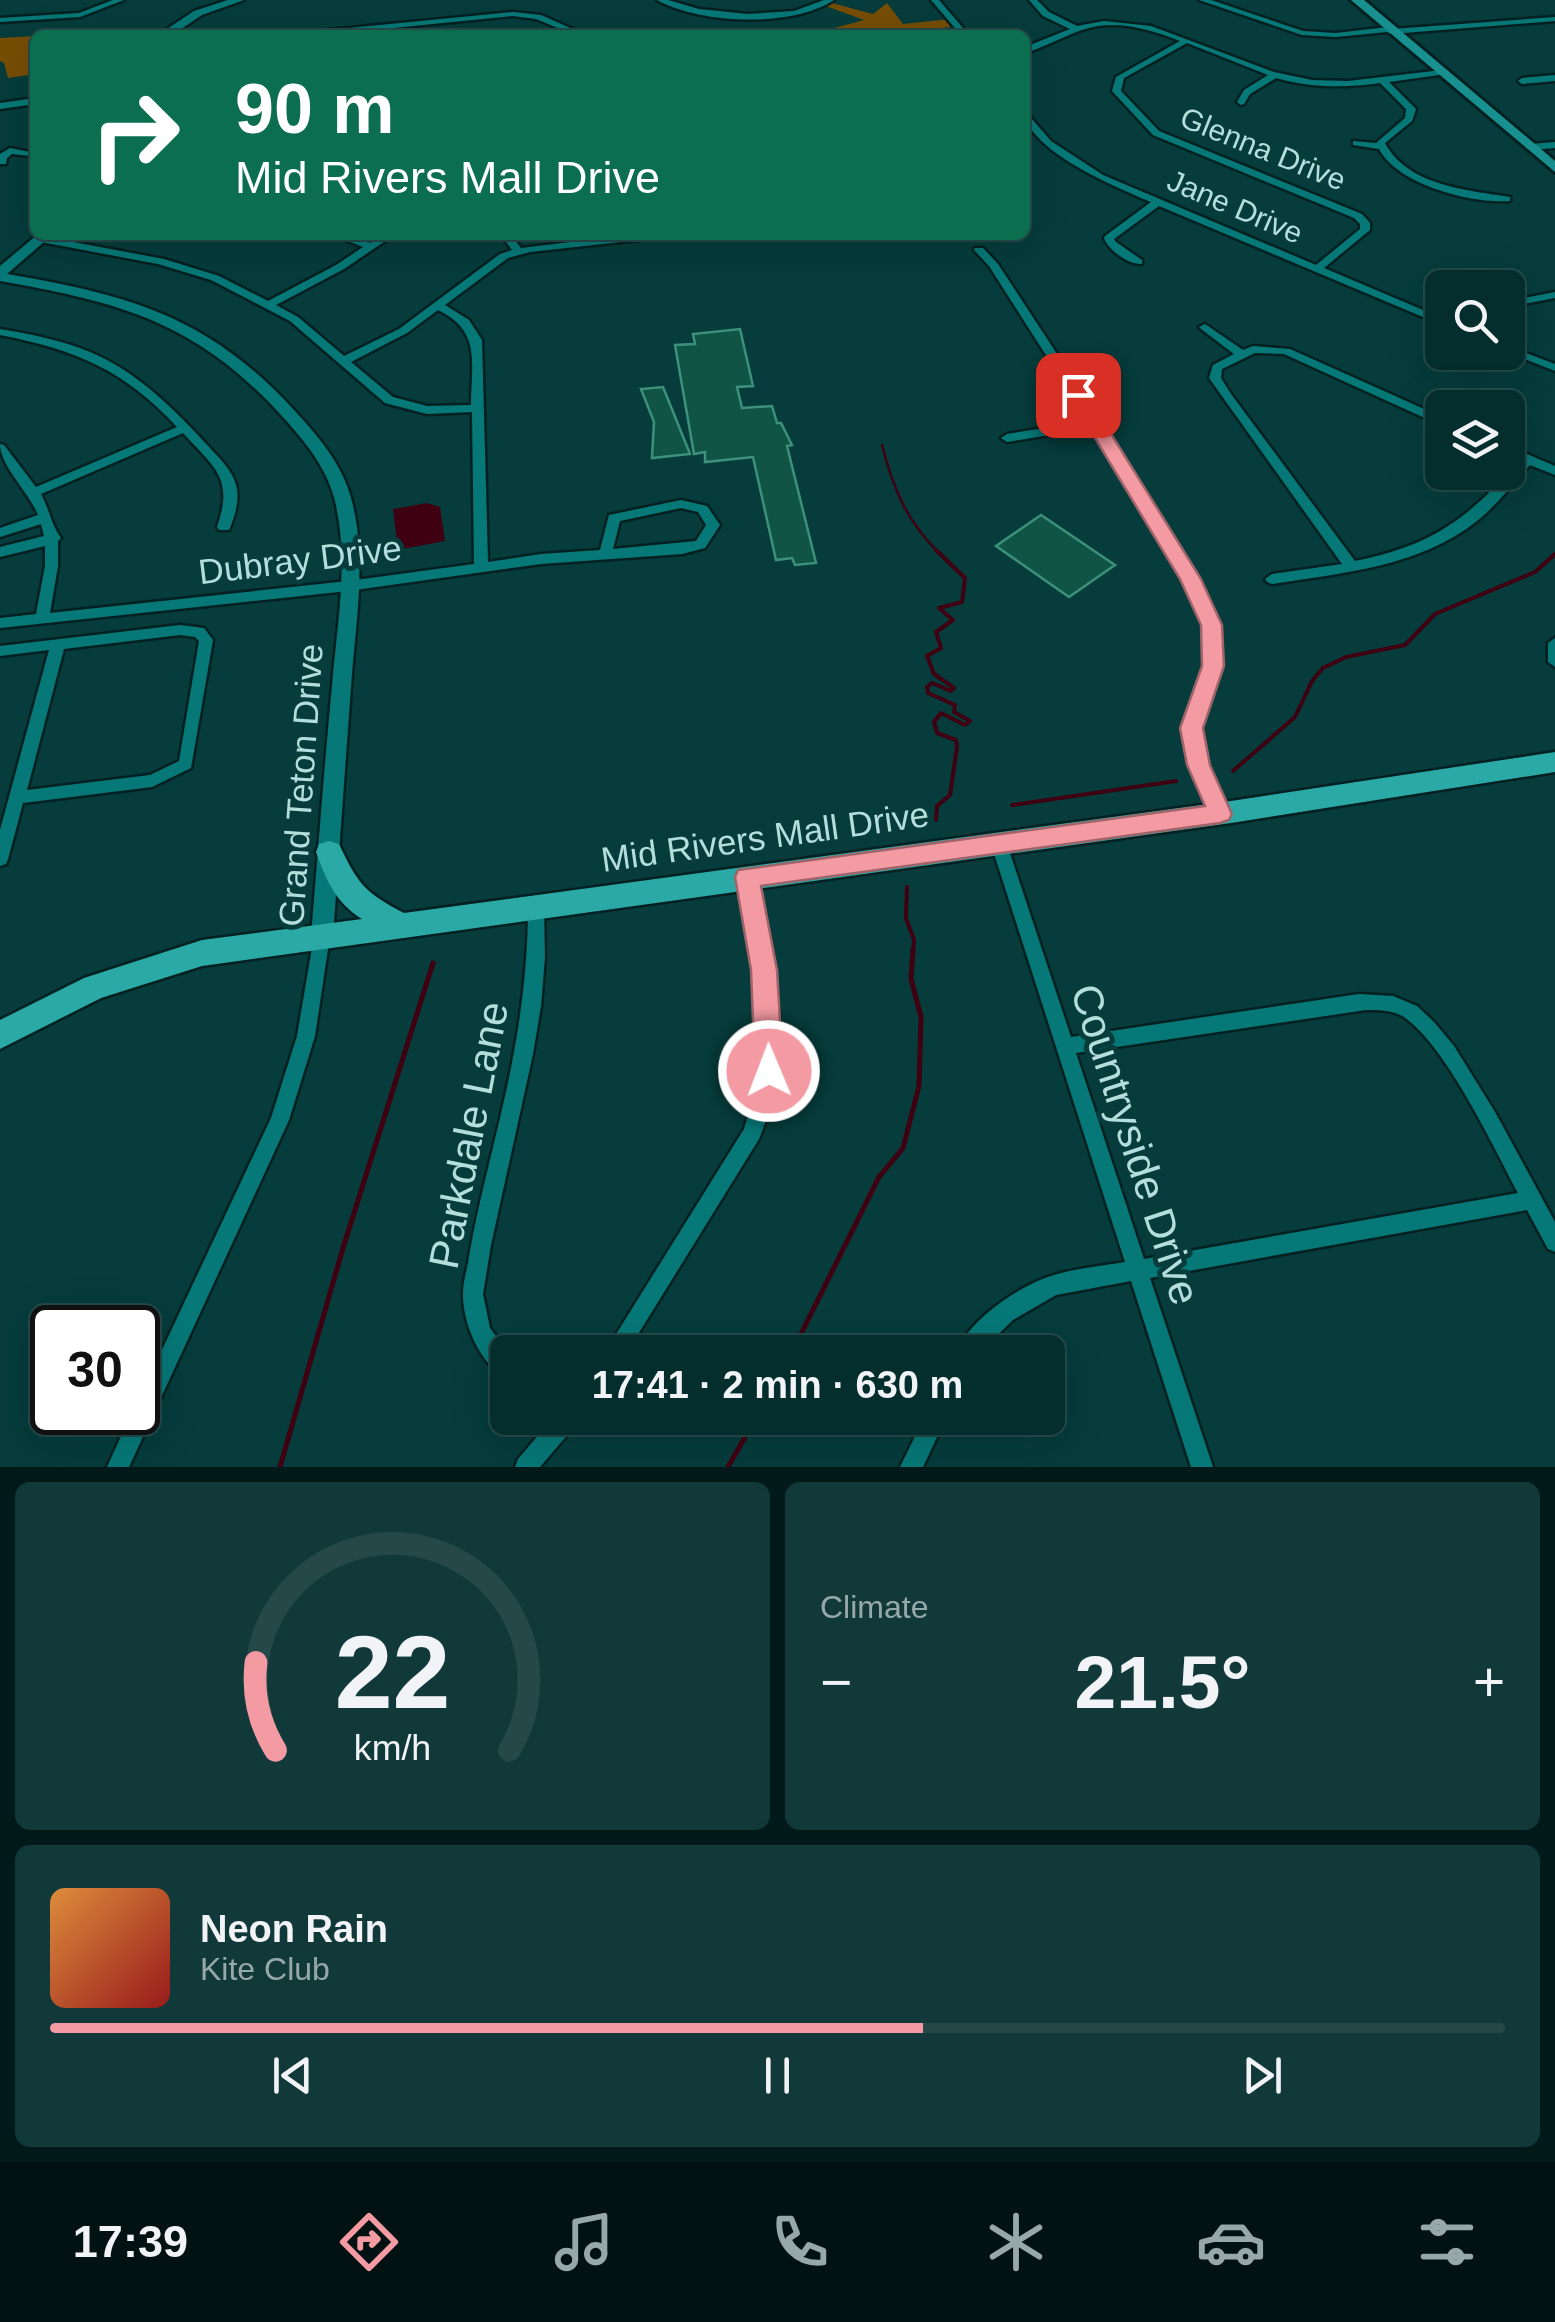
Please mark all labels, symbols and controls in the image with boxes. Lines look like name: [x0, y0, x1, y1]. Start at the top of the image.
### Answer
icon: right: [70, 70, 200, 200]
text: 90 m: [235, 70, 395, 148]
street label: Glenna Drive: [1176, 100, 1351, 197]
text: Mid Rivers Mall Drive: [235, 152, 660, 203]
street label: Jane Drive: [1163, 163, 1308, 250]
map controls: [1425, 270, 1525, 490]
button: search: [1425, 270, 1525, 370]
pin: [1036, 353, 1121, 438]
icon: arrive: [1051, 368, 1106, 423]
button: layers: [1425, 390, 1525, 490]
street label: Dubray Drive: [196, 528, 404, 591]
street label: Grand Teton Drive: [271, 642, 330, 928]
street label: Mid Rivers Mall Drive: [599, 794, 931, 879]
street label: Countryside Drive: [1062, 978, 1209, 1310]
street label: Parkdale Lane: [420, 998, 517, 1273]
position arrow: [717, 1019, 821, 1123]
speed limit sign: 30: [30, 1305, 160, 1435]
text: 17:41 · 2 min · 630 m: [592, 1364, 963, 1406]
text: Climate: [820, 1589, 928, 1625]
text: 22: [335, 1614, 450, 1730]
text: 21.5°: [1075, 1640, 1250, 1724]
text: −: [820, 1651, 852, 1713]
text: +: [1473, 1651, 1505, 1713]
text: km/h: [354, 1728, 431, 1768]
text: Neon Rain: [200, 1908, 388, 1950]
text: Kite Club: [200, 1951, 330, 1987]
icon: previous: [265, 2048, 320, 2103]
icon: pause: [750, 2048, 805, 2103]
icon: next: [1235, 2048, 1290, 2103]
icon: directions: [334, 2207, 404, 2277]
icon: music: [549, 2207, 619, 2277]
icon: phone: [765, 2207, 835, 2277]
icon: climate: [981, 2207, 1051, 2277]
icon: car: [1196, 2207, 1266, 2277]
icon: filters: [1412, 2207, 1482, 2277]
text: 17:39: [73, 2216, 188, 2267]

